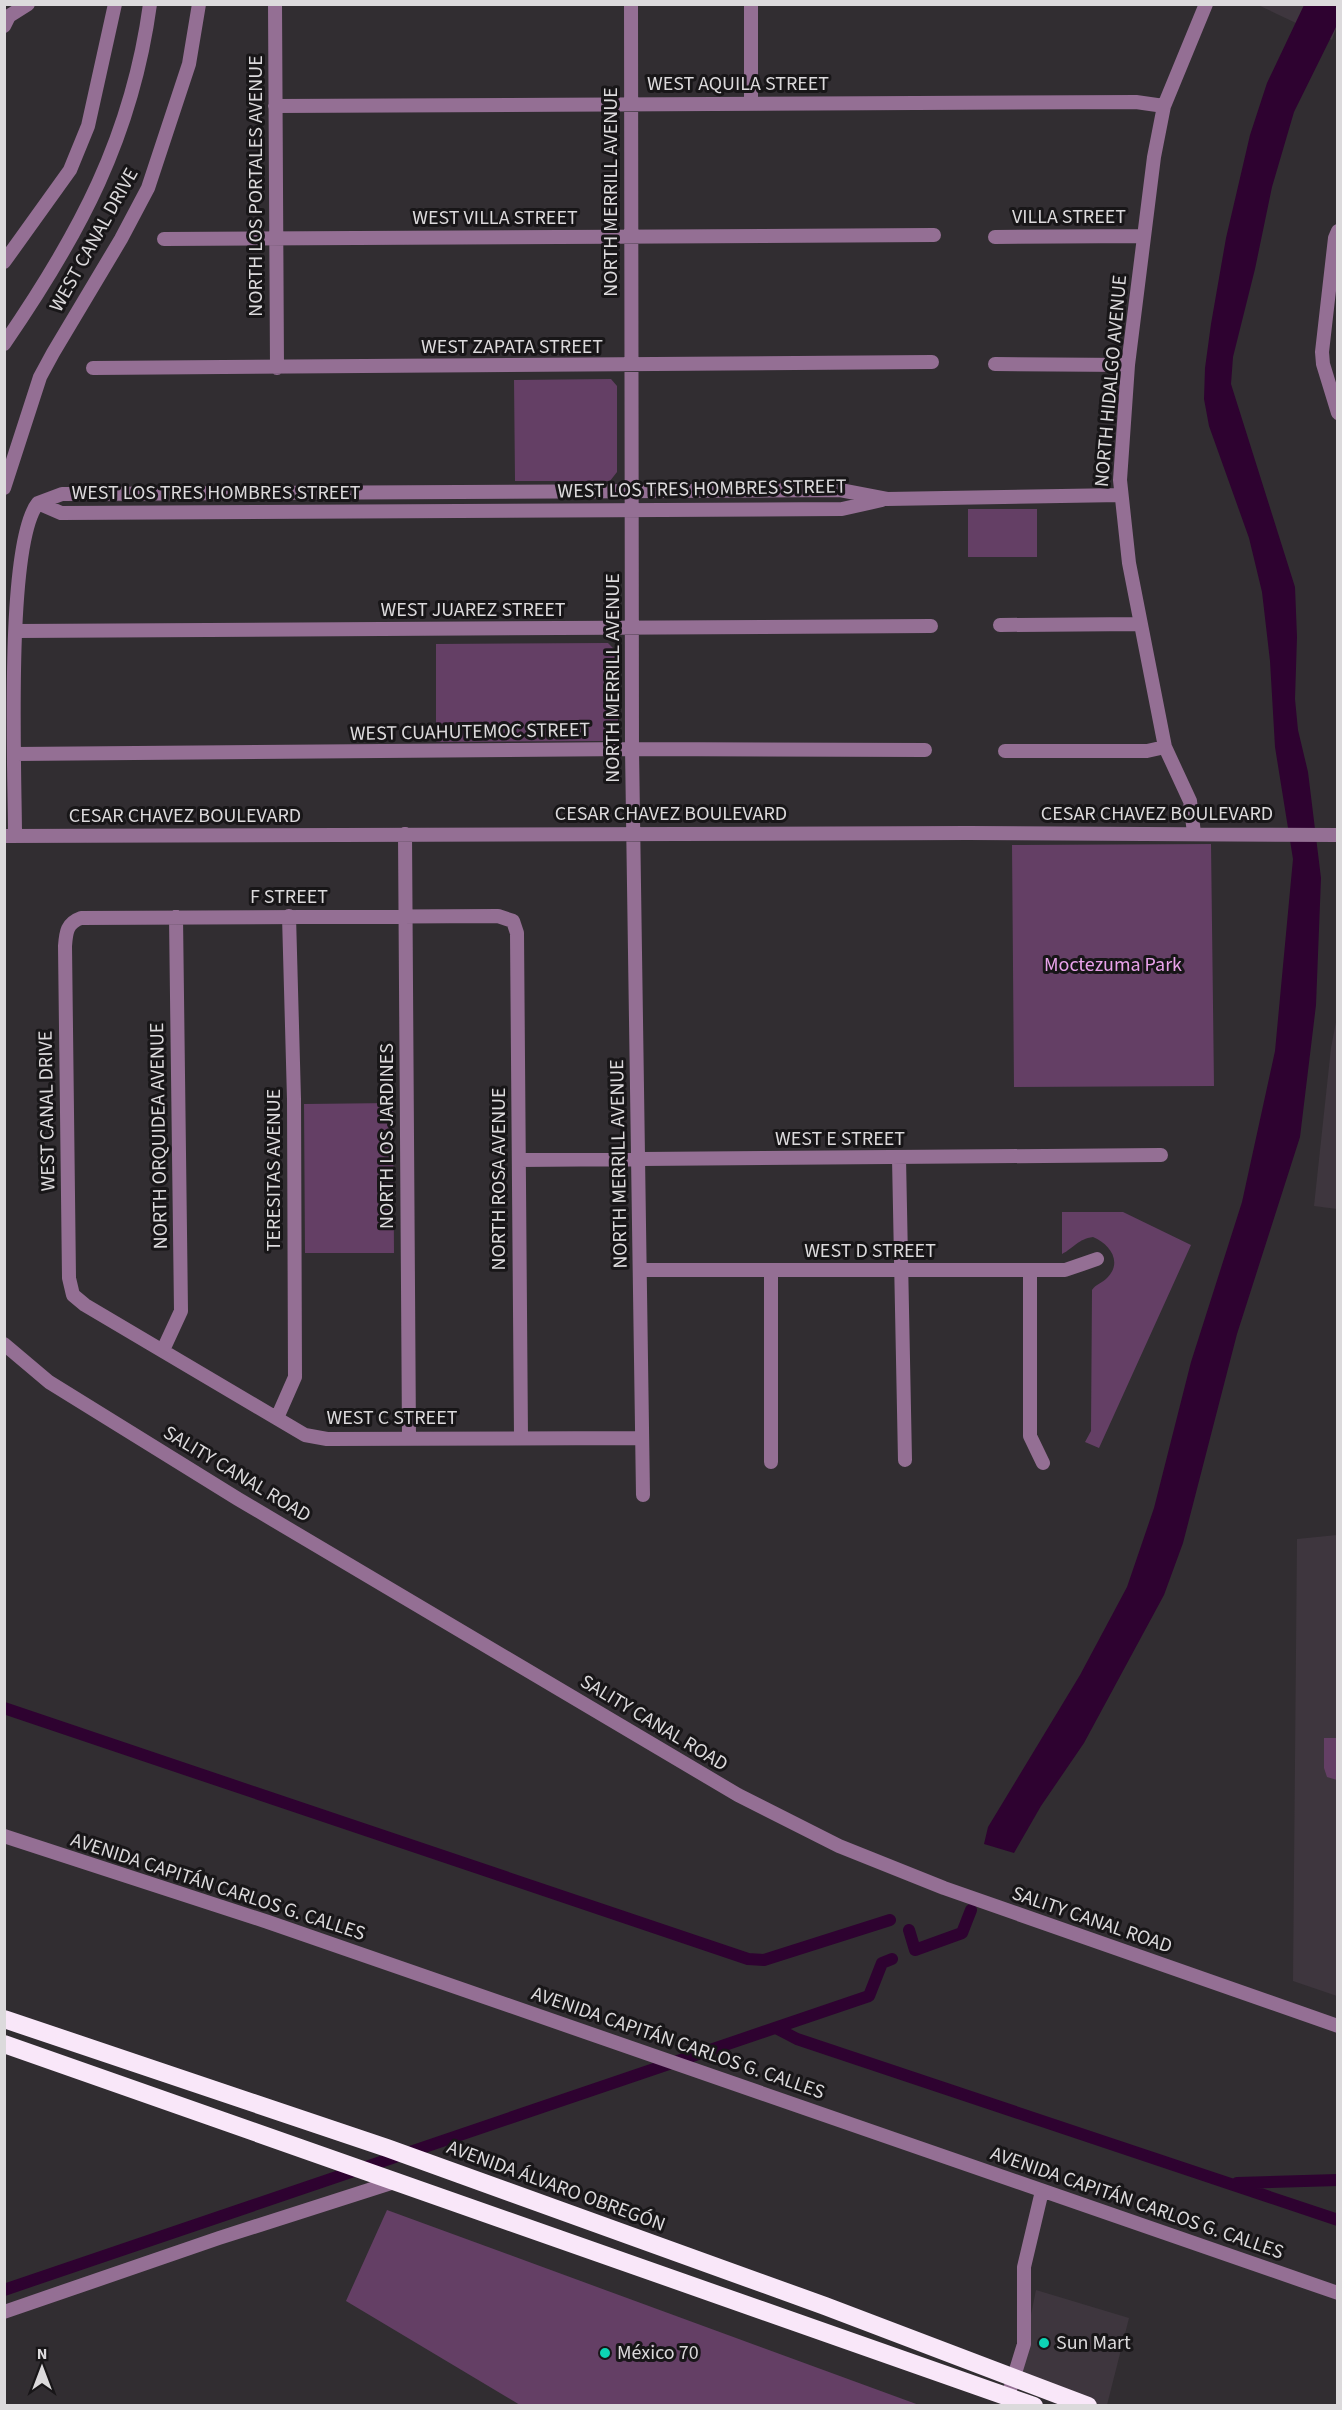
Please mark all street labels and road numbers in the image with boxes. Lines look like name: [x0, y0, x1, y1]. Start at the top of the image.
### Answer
street label: NORTH LOS PORTALES AVENUE: [242, 55, 270, 317]
street label: WEST AQUILA STREET: [647, 70, 829, 98]
street label: NORTH MERRILL AVENUE: [597, 87, 625, 297]
street label: WEST CANAL DRIVE: [43, 163, 145, 317]
street label: VILLA STREET: [1012, 203, 1126, 231]
street label: WEST VILLA STREET: [412, 204, 578, 232]
street label: NORTH HIDALGO AVENUE: [1088, 274, 1134, 488]
street label: WEST ZAPATA STREET: [421, 333, 603, 361]
street label: WEST LOS TRES HOMBRES STREET: [557, 472, 847, 506]
street label: WEST LOS TRES HOMBRES STREET: [71, 479, 361, 507]
street label: NORTH MERRILL AVENUE: [599, 573, 627, 783]
street label: WEST JUAREZ STREET: [380, 596, 566, 624]
street label: WEST CUAHUTEMOC STREET: [350, 716, 591, 748]
street label: CESAR CHAVEZ BOULEVARD: [555, 800, 787, 828]
street label: CESAR CHAVEZ BOULEVARD: [1041, 800, 1273, 828]
street label: CESAR CHAVEZ BOULEVARD: [69, 802, 301, 830]
street label: F STREET: [250, 883, 328, 911]
street label: NORTH ORQUIDEA AVENUE: [143, 1022, 175, 1250]
street label: WEST CANAL DRIVE: [32, 1030, 62, 1192]
street label: NORTH LOS JARDINES: [373, 1043, 401, 1229]
street label: NORTH MERRILL AVENUE: [603, 1059, 635, 1269]
street label: NORTH ROSA AVENUE: [485, 1087, 513, 1271]
street label: TERESITAS AVENUE: [260, 1089, 288, 1251]
street label: WEST E STREET: [775, 1125, 905, 1153]
street label: WEST D STREET: [804, 1237, 936, 1265]
street label: WEST C STREET: [327, 1404, 458, 1432]
street label: SALITY CANAL ROAD: [158, 1419, 316, 1529]
street label: SALITY CANAL ROAD: [575, 1668, 733, 1778]
street label: AVENIDA CAPITÁN CARLOS G. CALLES: [67, 1826, 369, 1948]
street label: SALITY CANAL ROAD: [1008, 1879, 1176, 1961]
street label: AVENIDA CAPITÁN CARLOS G. CALLES: [528, 1980, 828, 2106]
street label: AVENIDA ÁLVARO OBREGÓN: [443, 2133, 669, 2239]
street label: AVENIDA CAPITÁN CARLOS G. CALLES: [987, 2140, 1287, 2266]

